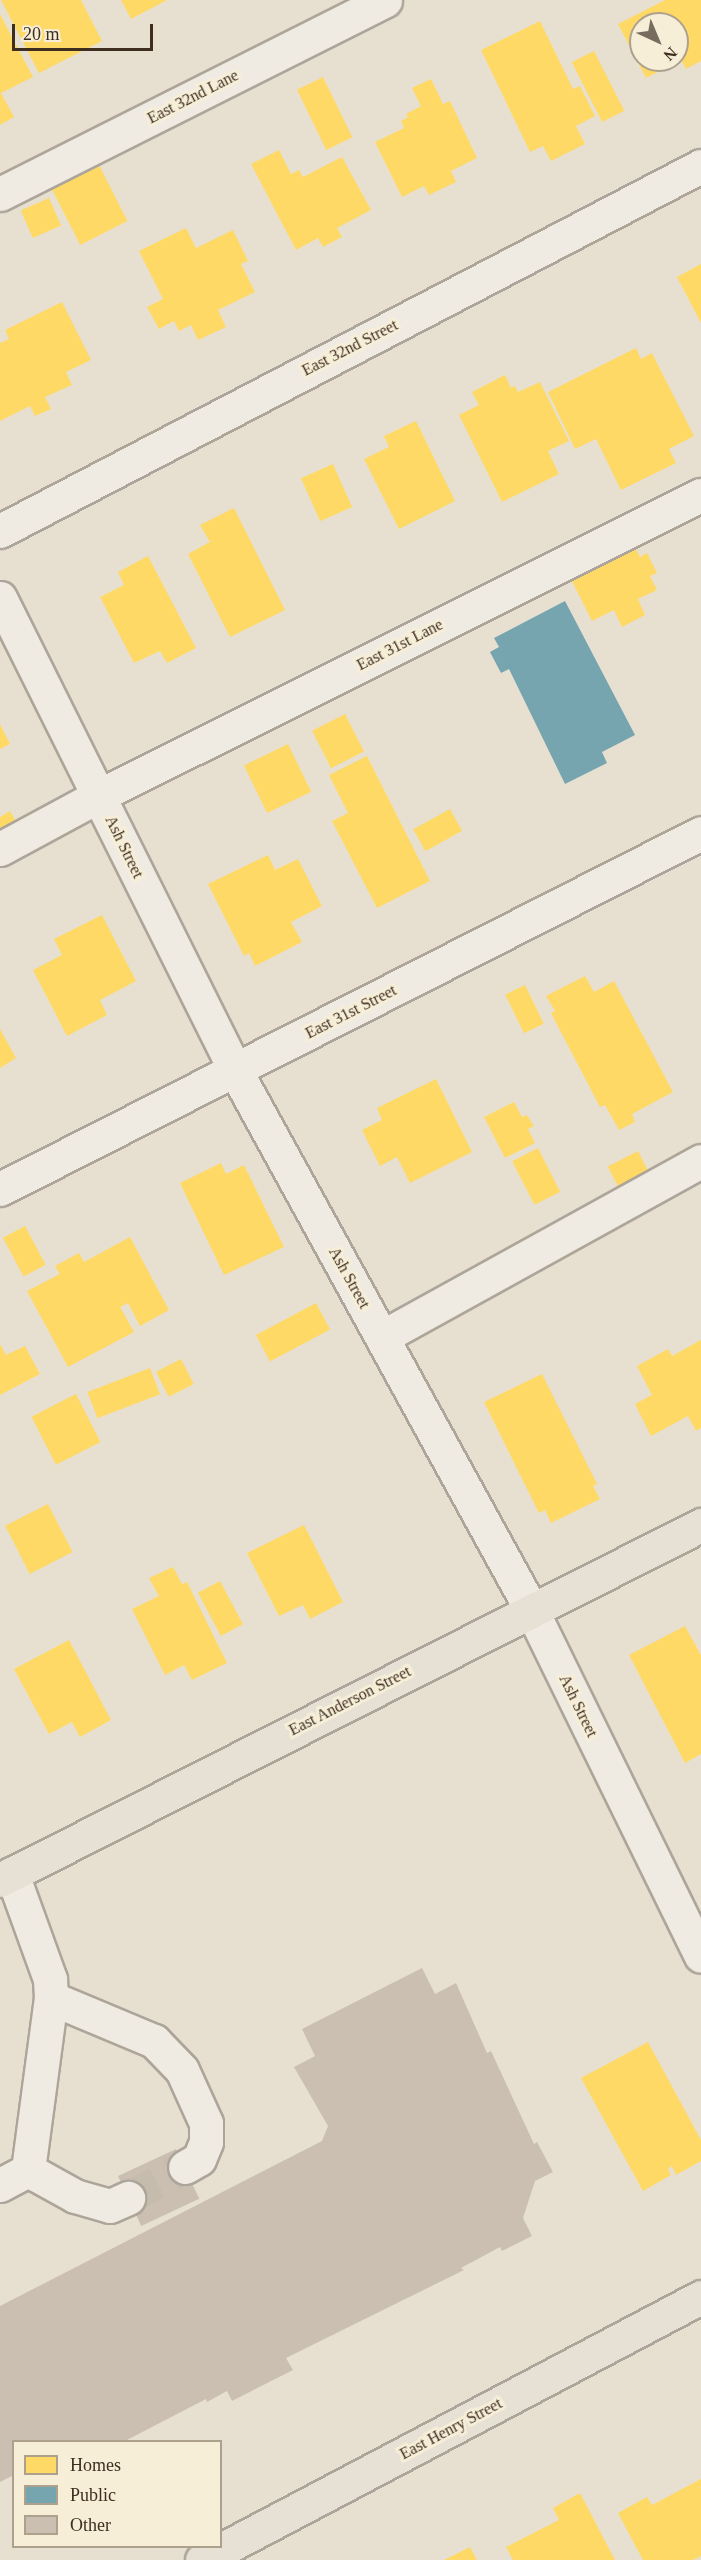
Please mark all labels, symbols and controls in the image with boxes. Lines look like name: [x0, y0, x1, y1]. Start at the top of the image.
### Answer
scale bar: [15, 12, 156, 50]
north arrow: [629, 12, 689, 72]
text: 20 m: [23, 24, 60, 44]
text: N: [660, 44, 681, 64]
street label: East 32nd Lane: [144, 66, 242, 128]
street label: East 32nd Street: [299, 316, 401, 380]
street label: East 31st Lane: [354, 615, 446, 675]
street label: Ash Street: [101, 813, 147, 881]
street label: East 31st Street: [302, 981, 400, 1043]
street label: Ash Street: [324, 1244, 374, 1312]
street label: East Anderson Street: [285, 1662, 415, 1740]
street label: Ash Street: [555, 1672, 601, 1740]
street label: East Henry Street: [397, 2394, 505, 2464]
legend: [12, 2440, 222, 2548]
text: Homes: [70, 2455, 121, 2475]
text: Public: [70, 2485, 116, 2505]
text: Other: [70, 2515, 111, 2535]

